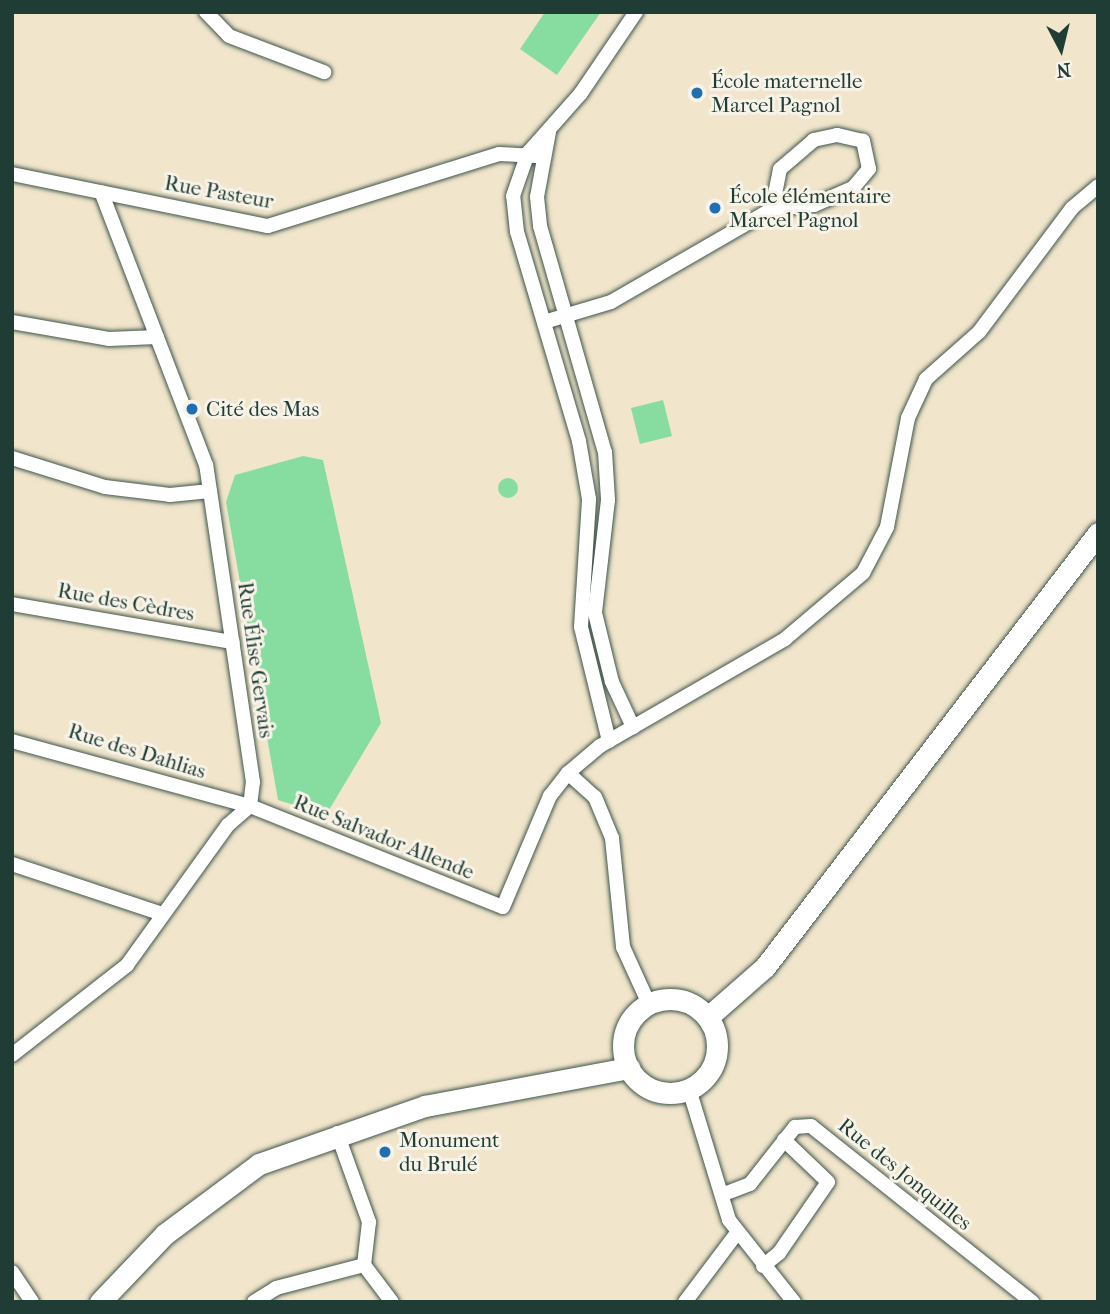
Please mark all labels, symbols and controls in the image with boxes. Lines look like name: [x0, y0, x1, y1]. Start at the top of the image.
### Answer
north arrow: [1026, 14, 1096, 84]
text: N: [1055, 58, 1072, 82]
place label: École maternelle Marcel Pagnol: [711, 68, 862, 118]
marker: École maternelle Marcel Pagnol: [689, 85, 705, 101]
street label: Rue Pasteur: [163, 170, 275, 214]
place label: École élémentaire Marcel Pagnol: [729, 183, 891, 233]
marker: École élémentaire Marcel Pagnol: [707, 200, 723, 216]
place label: Cité des Mas: [206, 396, 319, 422]
marker: Cité des Mas: [184, 401, 200, 417]
street label: Rue des Cèdres: [56, 578, 196, 626]
street label: Rue Élise Gervais: [233, 580, 279, 740]
street label: Rue des Dahlias: [65, 718, 209, 784]
street label: Rue Salvador Allende: [290, 789, 478, 885]
street label: Rue des Jonquilles: [833, 1113, 977, 1235]
place label: Monument du Brulé: [399, 1127, 500, 1177]
marker: Monument du Brulé: [377, 1144, 393, 1160]

